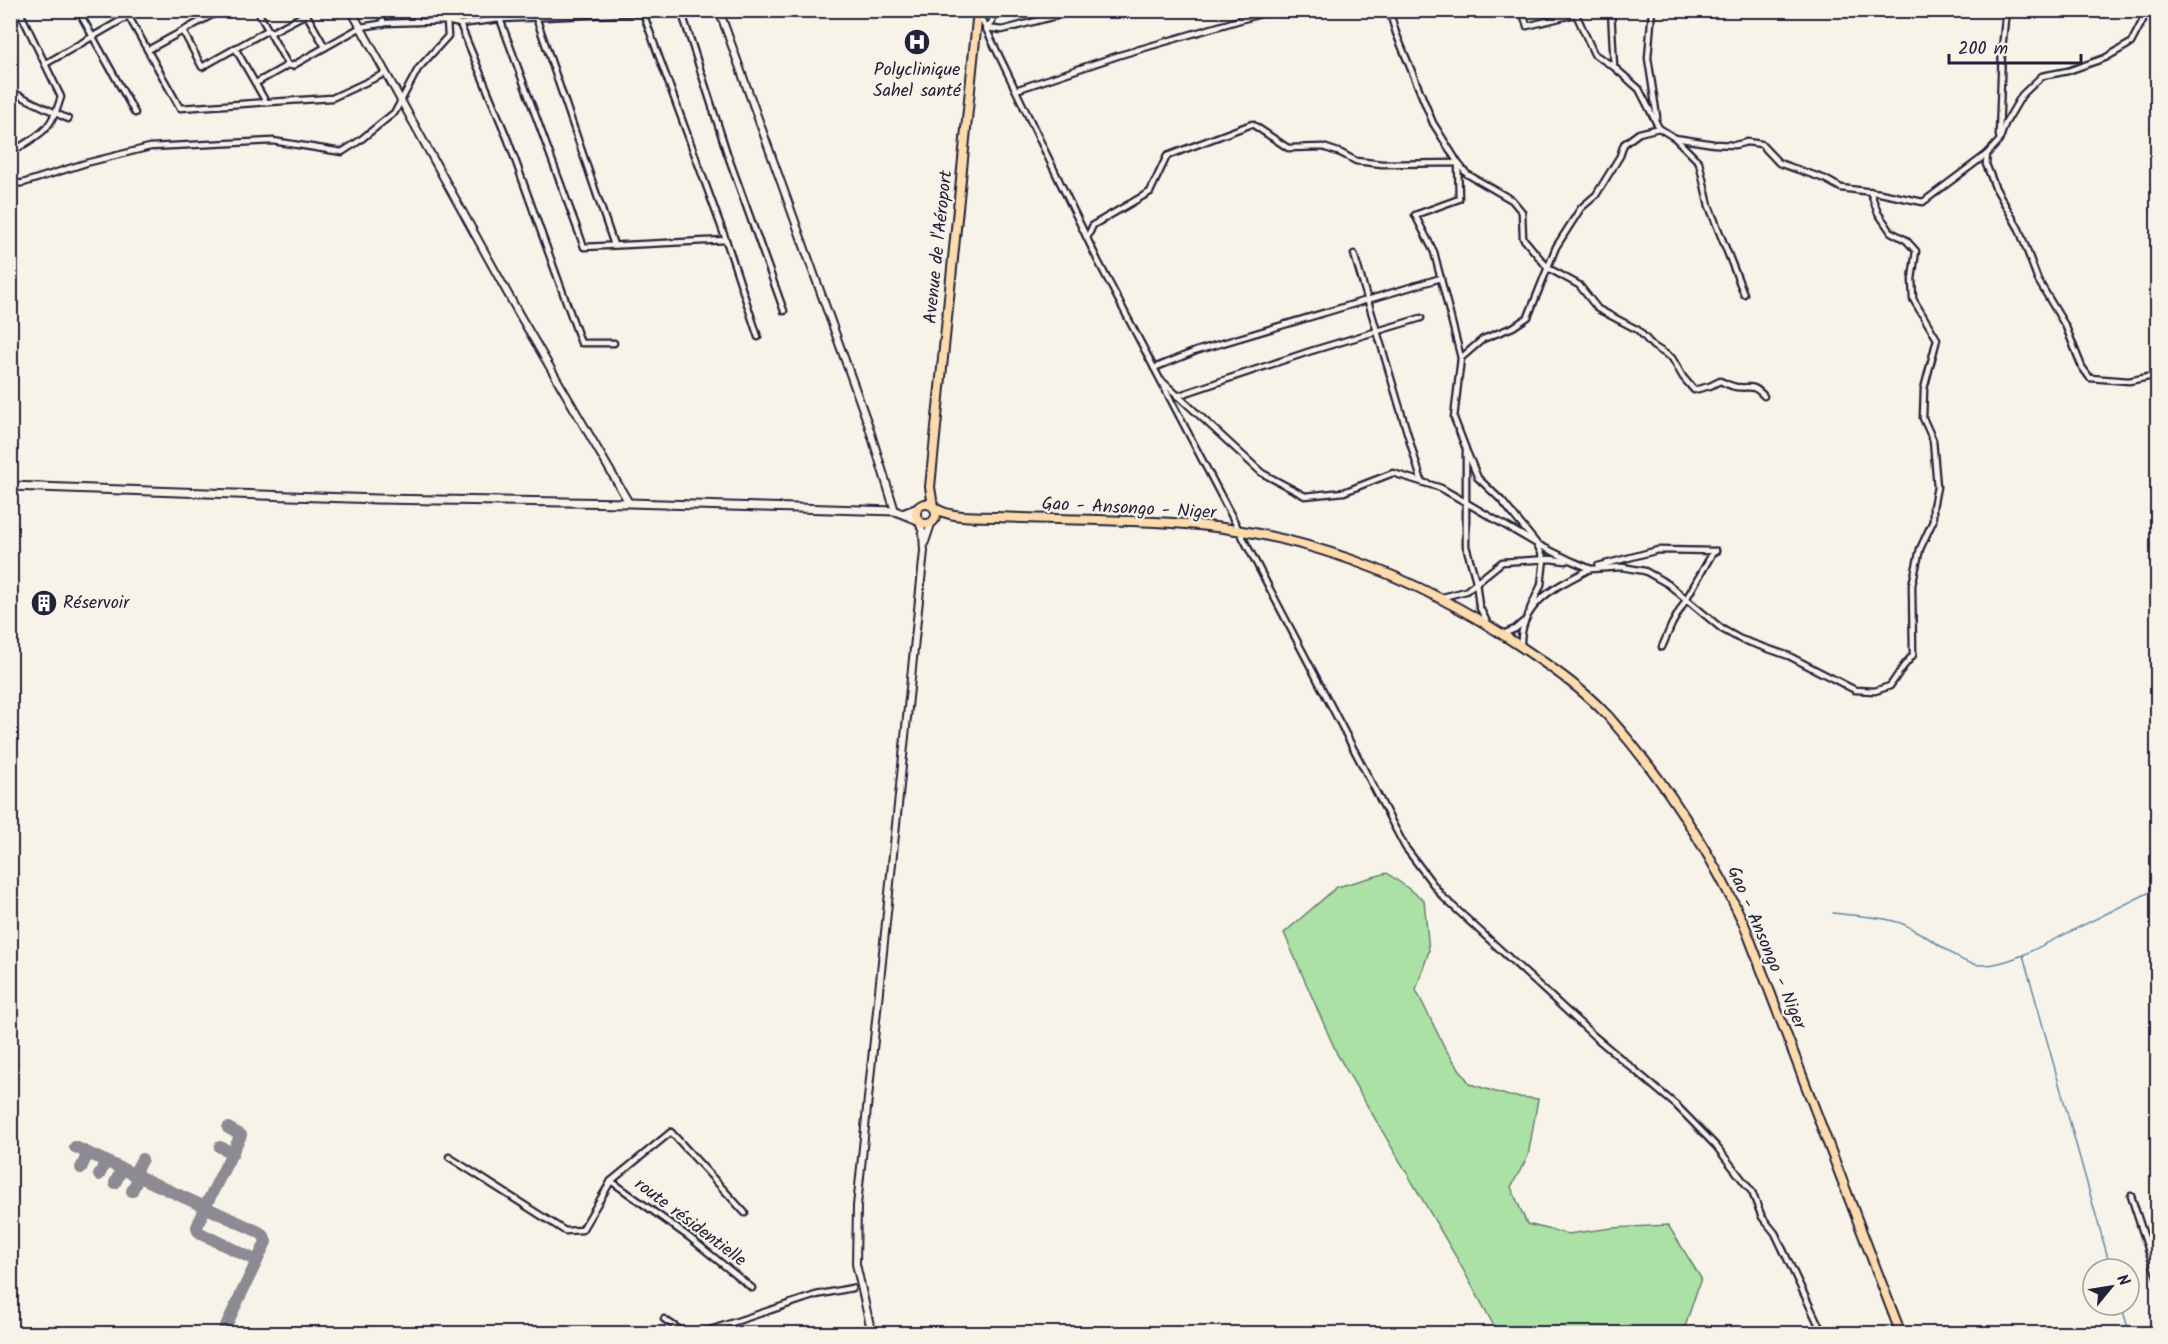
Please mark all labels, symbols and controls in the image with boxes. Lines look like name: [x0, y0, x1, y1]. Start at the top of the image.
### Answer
hospital icon: Polyclinique Sahel santé: [902, 27, 932, 57]
scale bar: [1949, 27, 2081, 65]
text: 200 m: [1958, 35, 2008, 64]
place label: Polyclinique Sahel santé: [873, 56, 962, 106]
street label: Avenue de l'Aéroport: [917, 168, 962, 325]
street label: Gao - Ansongo - Niger: [1041, 490, 1218, 528]
building icon: Réservoir: [29, 588, 59, 618]
place label: Réservoir: [63, 589, 130, 618]
street label: Gao - Ansongo - Niger: [1719, 862, 1814, 1035]
street label: route résidentielle: [628, 1171, 752, 1275]
north arrow: [2081, 1257, 2141, 1317]
text: N: [2109, 1270, 2136, 1291]

